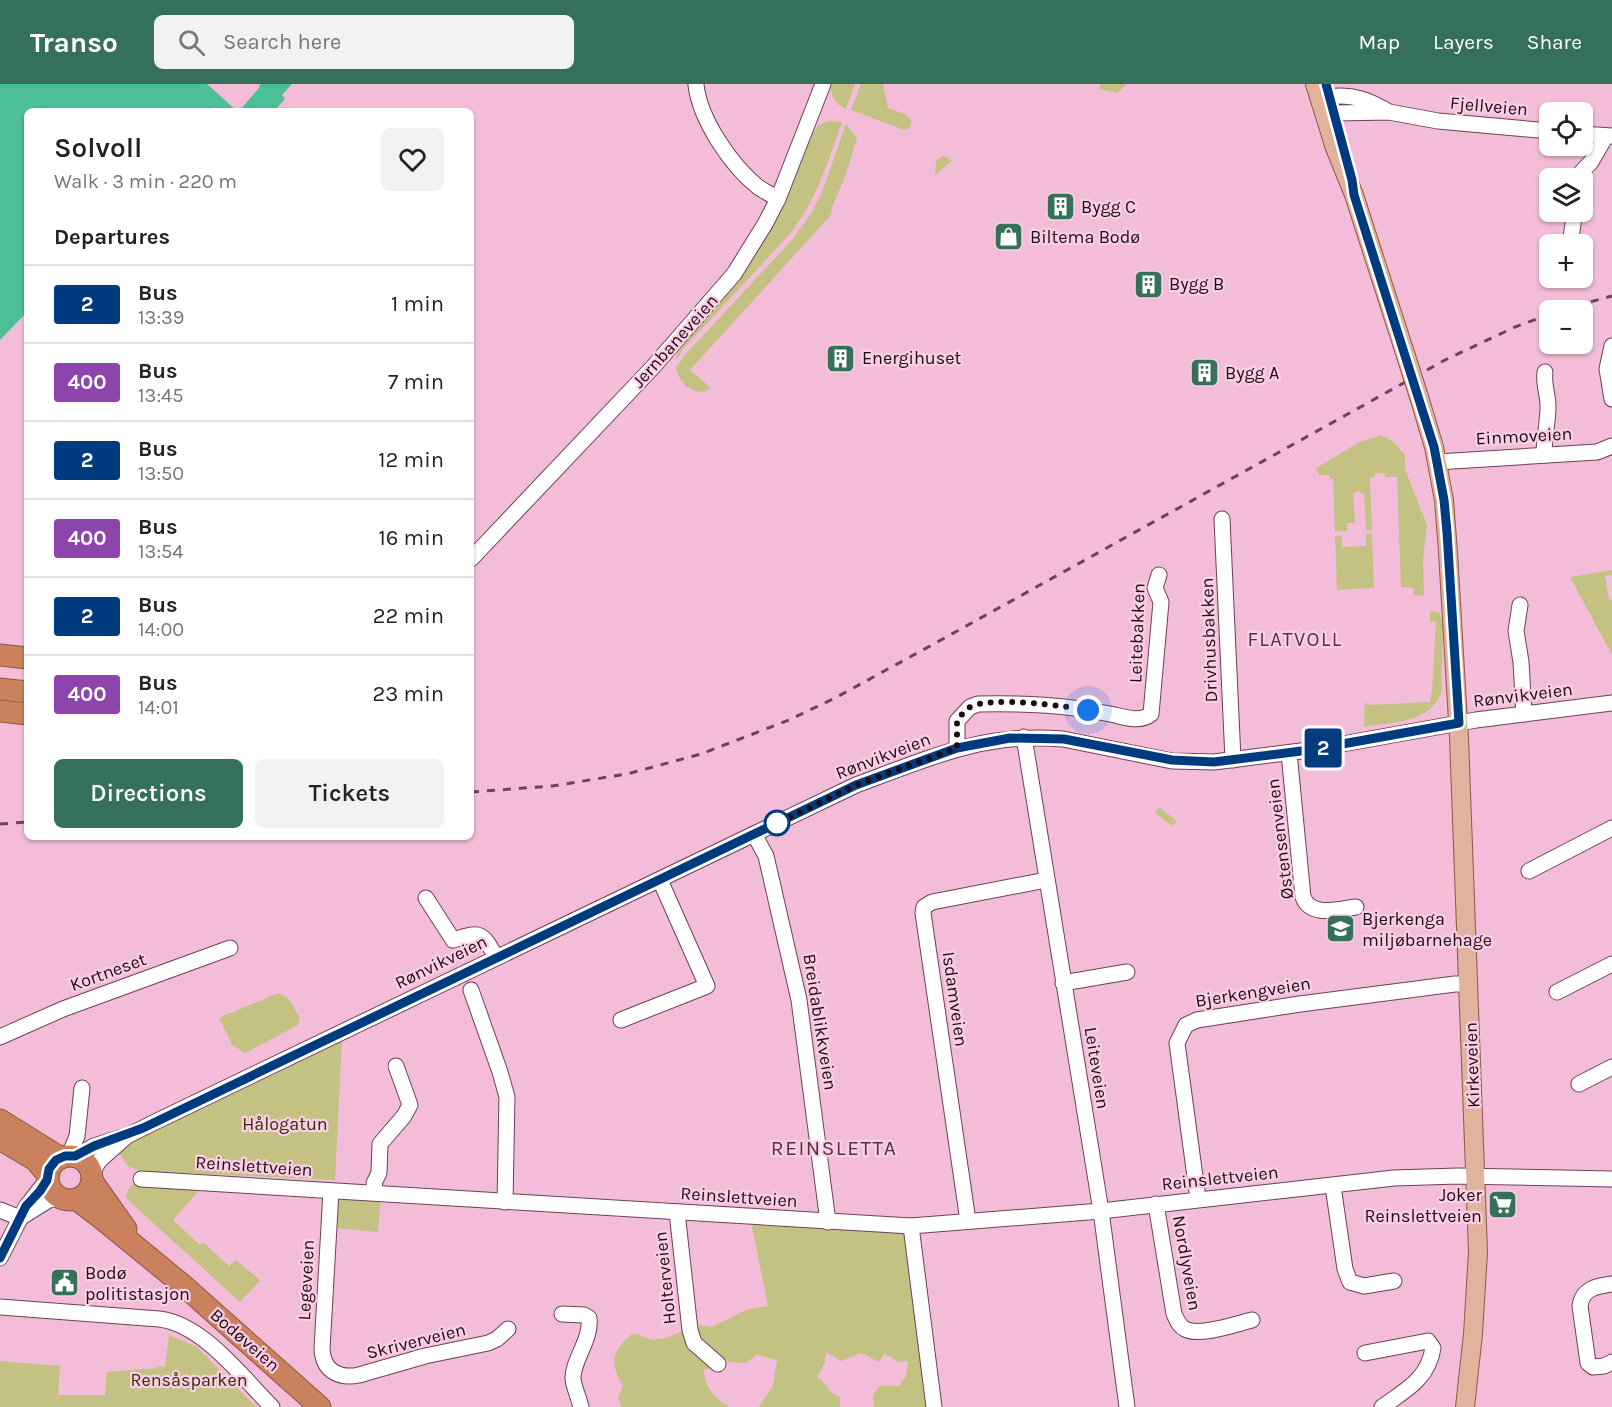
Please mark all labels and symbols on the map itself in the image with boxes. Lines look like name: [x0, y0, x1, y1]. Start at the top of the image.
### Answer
street label: Fjellveien: [1449, 92, 1529, 120]
building icon: Bygg C: [1044, 191, 1076, 223]
place label: Bygg C: [1081, 196, 1136, 218]
shop icon: Biltema Bodø: [993, 221, 1025, 253]
place label: Biltema Bodø: [1030, 226, 1140, 248]
building icon: Bygg B: [1132, 268, 1164, 300]
place label: Bygg B: [1169, 273, 1224, 295]
street label: Jernbaneveien: [627, 290, 723, 392]
building icon: Energihuset: [825, 342, 857, 374]
place label: Energihuset: [862, 347, 961, 369]
building icon: Bygg A: [1188, 357, 1220, 389]
place label: Bygg A: [1225, 362, 1279, 384]
street label: Einmoveien: [1475, 422, 1573, 450]
street label: Drivhusbakken: [1196, 577, 1222, 703]
street label: Leitebakken: [1124, 583, 1150, 683]
district label: FLATVOLL: [1247, 628, 1343, 651]
street label: Rønvikveien: [1472, 678, 1574, 712]
your location: [1073, 695, 1103, 725]
street label: Rønvikveien: [832, 728, 934, 784]
line badge: 2: [1304, 728, 1342, 768]
street label: Østensenveien: [1262, 777, 1298, 901]
unlabelled marker: [764, 810, 790, 836]
place label: Bjerkenga miljøbarnehage: [1362, 908, 1492, 951]
school or university icon: Bjerkenga miljøbarnehage: [1325, 913, 1357, 945]
street label: Rønvikveien: [391, 930, 491, 994]
street label: Kortneset: [67, 948, 149, 996]
street label: Isdamveien: [937, 950, 973, 1048]
street label: Breidablikkveien: [798, 952, 842, 1092]
street label: Bjerkengveien: [1194, 972, 1312, 1012]
street label: Kirkeveien: [1460, 1022, 1484, 1108]
street label: Leiteveien: [1080, 1025, 1114, 1111]
park label: Hålogatun: [242, 1113, 328, 1135]
district label: REINSLETTA: [771, 1136, 897, 1160]
street label: Reinslettveien: [195, 1151, 313, 1181]
street label: Reinslettveien: [1160, 1161, 1280, 1195]
street label: Reinslettveien: [680, 1182, 798, 1212]
place label: Joker Reinslettveien: [1364, 1184, 1482, 1227]
supermarket icon: Joker Reinslettveien: [1487, 1189, 1519, 1221]
street label: Nordlyveien: [1168, 1214, 1206, 1312]
street label: Holterveien: [649, 1231, 681, 1325]
street label: Legeveien: [293, 1239, 319, 1321]
place label: Bodø politistasjon: [85, 1262, 190, 1305]
public building icon: Bodø politistasjon: [48, 1267, 80, 1299]
street label: Bodøveien: [206, 1304, 284, 1376]
street label: Skriverveien: [364, 1318, 468, 1364]
park label: Rensåsparken: [130, 1369, 248, 1391]

